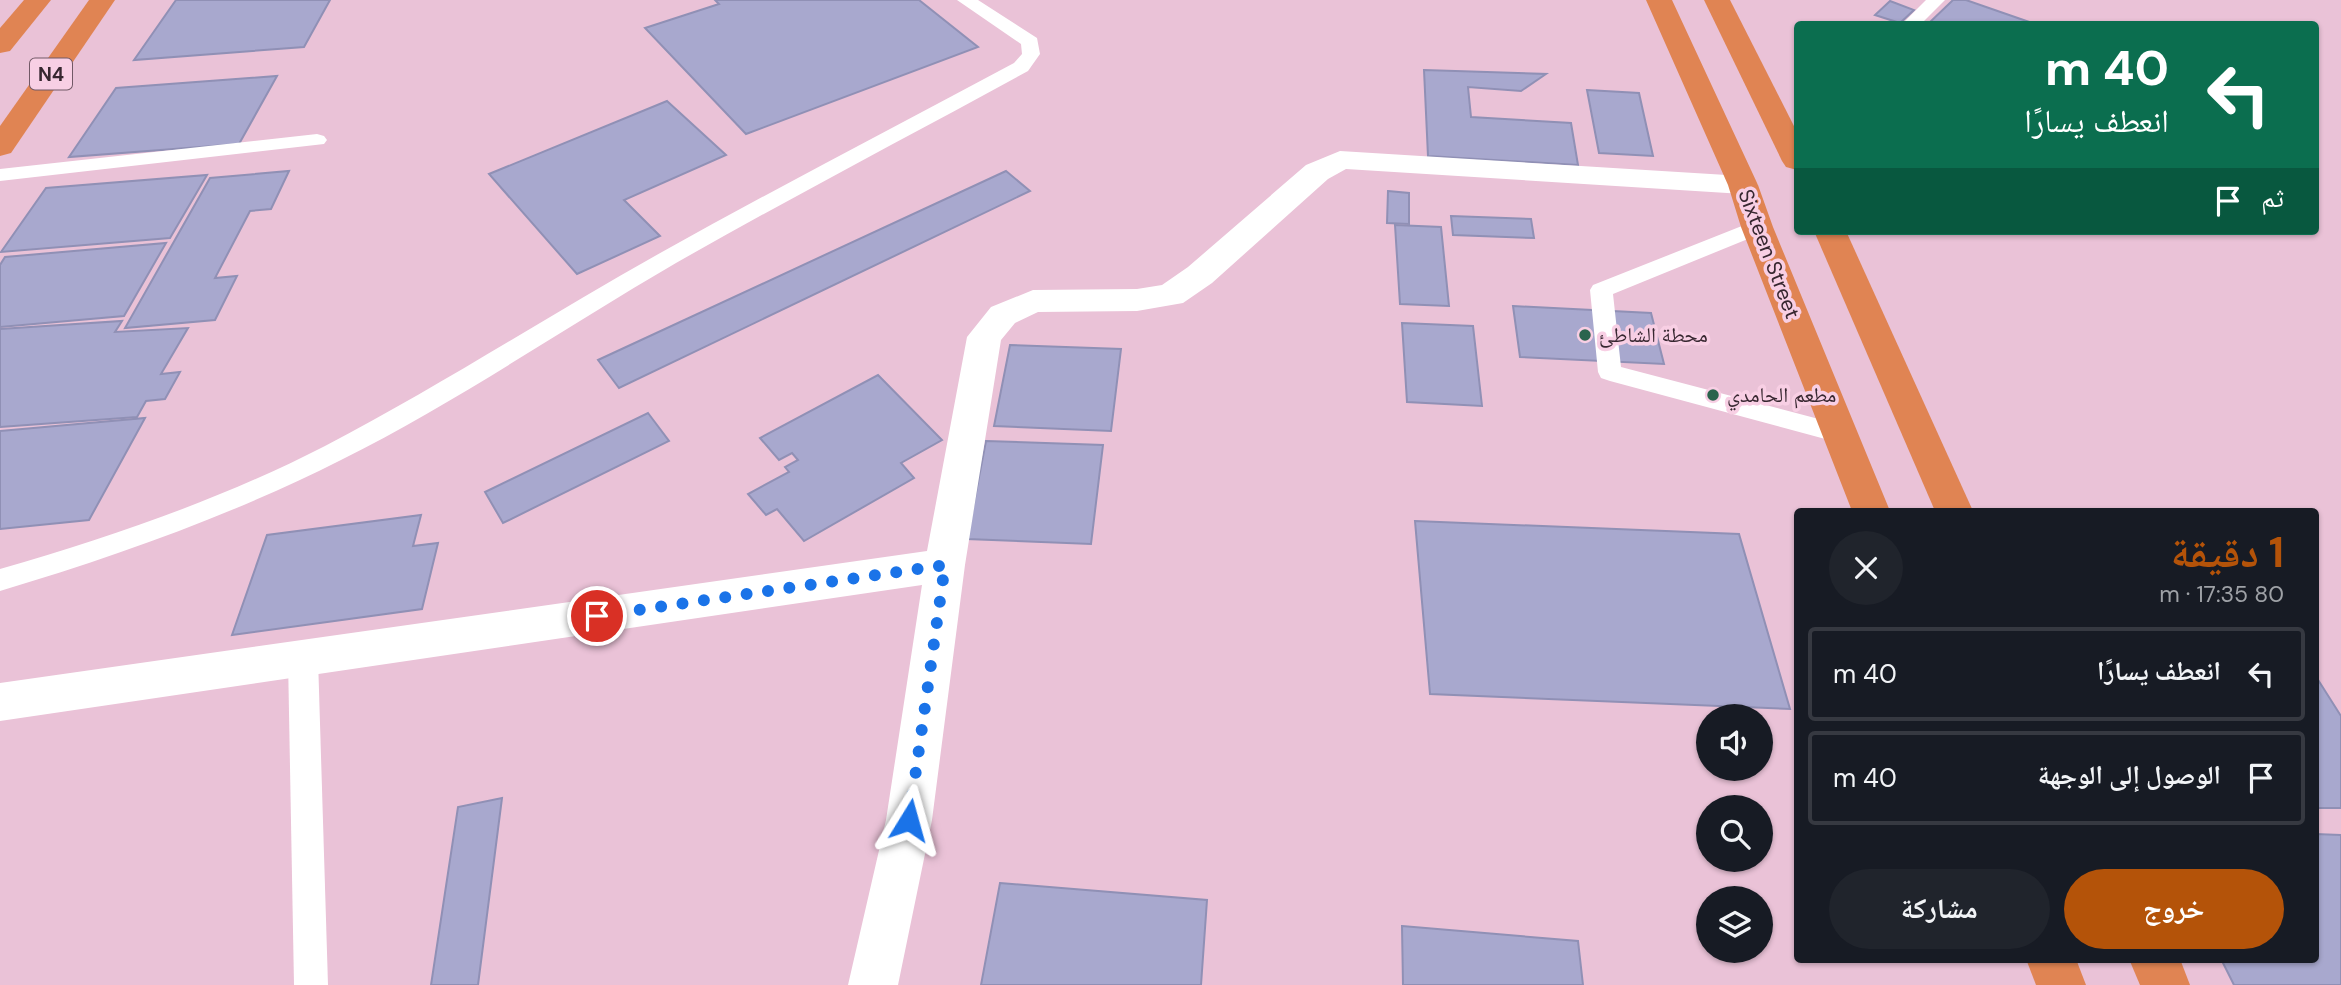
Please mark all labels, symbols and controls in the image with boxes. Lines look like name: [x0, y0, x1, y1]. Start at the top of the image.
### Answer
text: 40 m: [2045, 36, 2169, 100]
icon: left: [2193, 49, 2284, 140]
road number: N4: [30, 58, 72, 90]
text: انعطف يسارًا: [2024, 100, 2169, 142]
text: ثم: [2261, 181, 2284, 215]
icon: arrive: [2209, 182, 2247, 220]
street label: Sixteen Street: [1731, 185, 1807, 323]
place label: محطة الشاطئ: [1599, 321, 1708, 349]
marker: محطة الشاطئ: [1577, 327, 1593, 343]
place label: مطعم الحامدي: [1727, 381, 1836, 411]
marker: مطعم الحامدي: [1705, 387, 1721, 403]
text: 1 دقيقة: [2171, 525, 2284, 580]
button: close: [1829, 531, 1903, 605]
text: 80 m · 17:35: [2159, 579, 2284, 609]
pin: [567, 586, 627, 646]
icon: arrive: [578, 597, 616, 635]
text: انعطف يسارًا: [2097, 654, 2221, 688]
icon: left: [2242, 655, 2280, 693]
text: 40 m: [1833, 657, 1897, 691]
map controls: [1696, 704, 1773, 963]
button: sound: [1696, 704, 1773, 781]
text: الوصول إلى الوجهة: [2038, 758, 2221, 792]
icon: arrive: [2242, 759, 2280, 797]
text: 40 m: [1833, 761, 1897, 795]
position arrow: [872, 783, 946, 857]
button: search: [1696, 795, 1773, 872]
button: مشاركة: [1829, 869, 2050, 949]
button: خروج: [2064, 869, 2284, 949]
button: layers: [1696, 886, 1773, 963]

